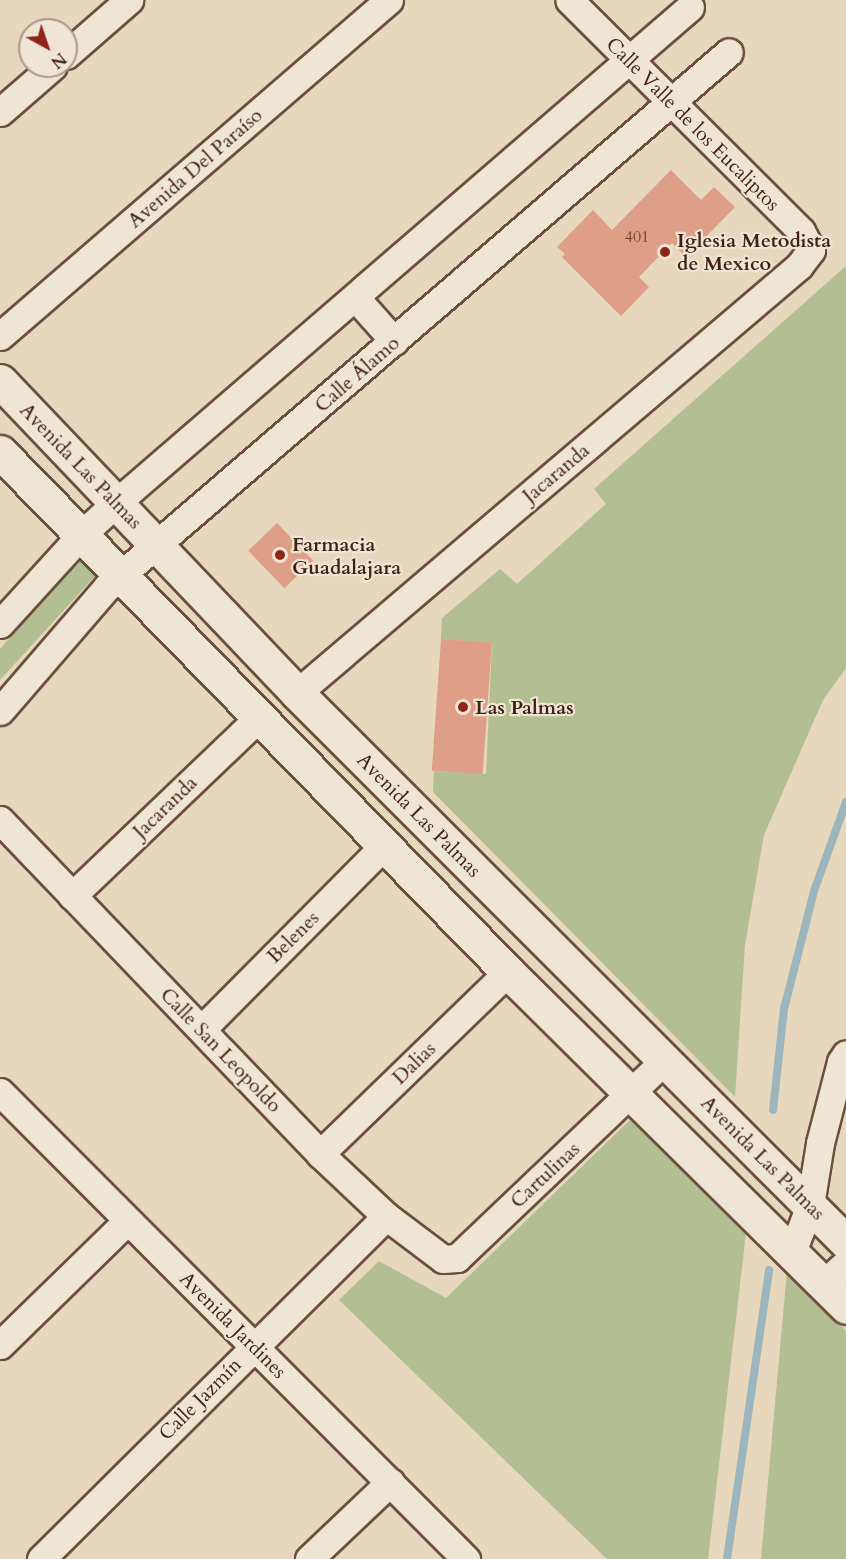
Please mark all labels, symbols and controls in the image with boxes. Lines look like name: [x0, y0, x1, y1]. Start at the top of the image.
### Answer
north arrow: [18, 18, 78, 78]
street label: Calle Valle de los Eucaliptos: [601, 32, 785, 216]
text: N: [46, 47, 71, 73]
street label: Avenida Del Paraíso: [123, 103, 267, 233]
house number: 401: [625, 227, 649, 247]
place label: Iglesia Metodista de Mexico: [677, 228, 831, 275]
marker: Iglesia Metodista de Mexico: [658, 245, 672, 259]
street label: Calle Álamo: [310, 331, 404, 417]
street label: Avenida Las Palmas: [15, 398, 147, 534]
street label: Jacaranda: [518, 438, 594, 508]
place label: Farmacia Guadalajara: [292, 532, 401, 579]
marker: Farmacia Guadalajara: [273, 548, 287, 562]
place label: Las Palmas: [475, 695, 574, 719]
marker: Las Palmas: [456, 700, 470, 714]
street label: Avenida Las Palmas: [352, 748, 486, 882]
street label: Jacaranda: [128, 771, 202, 843]
street label: Belenes: [262, 906, 324, 968]
street label: Calle San Leopoldo: [155, 983, 287, 1117]
street label: Dalias: [387, 1037, 441, 1089]
street label: Avenida Las Palmas: [696, 1091, 830, 1225]
street label: Cartulinas: [505, 1137, 585, 1213]
street label: Avenida Jardines: [175, 1267, 291, 1383]
street label: Calle Jazmín: [154, 1353, 246, 1445]

